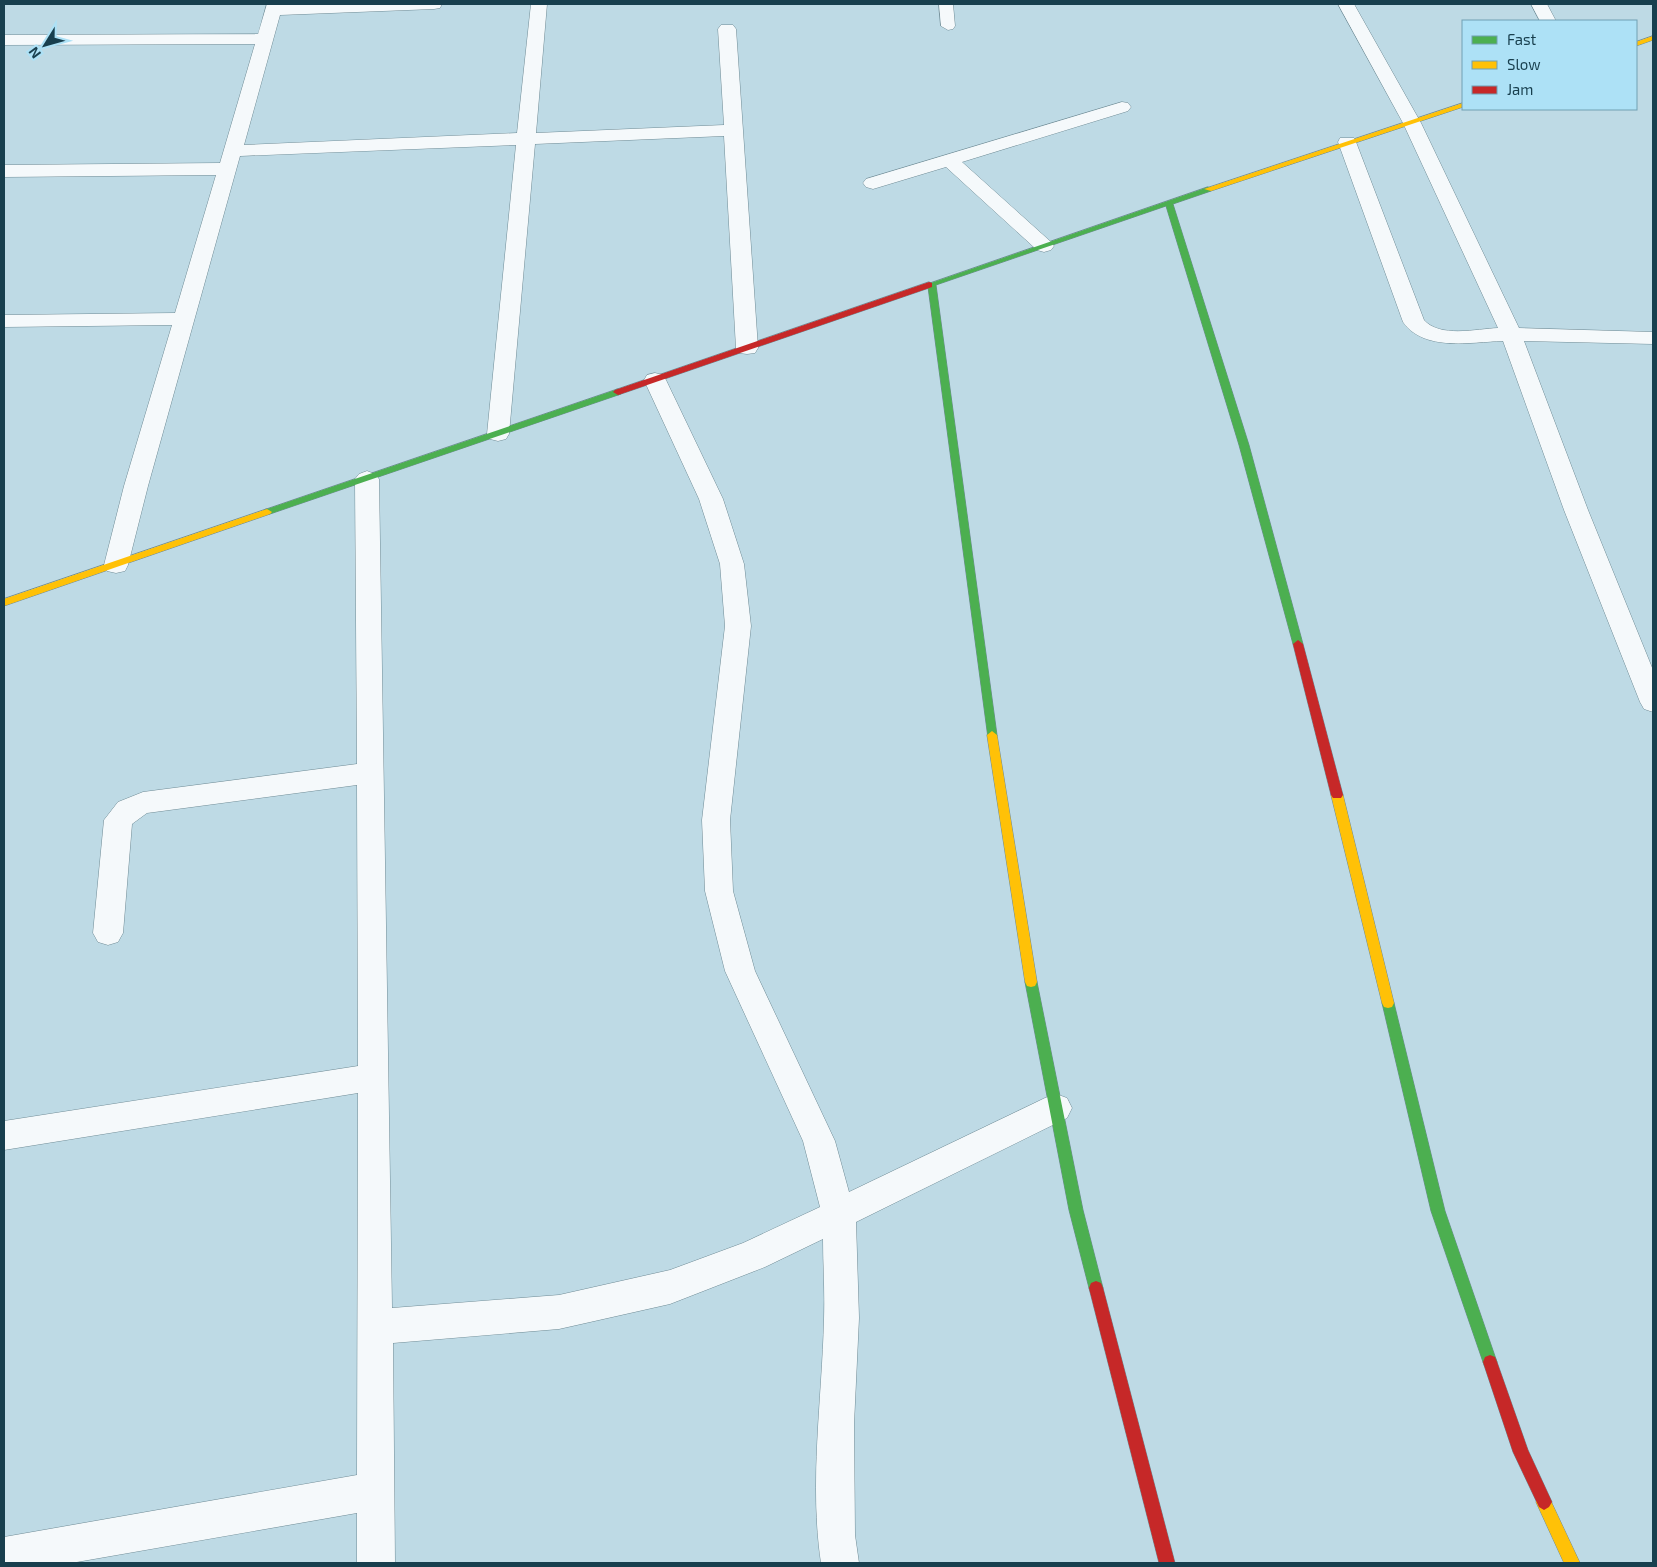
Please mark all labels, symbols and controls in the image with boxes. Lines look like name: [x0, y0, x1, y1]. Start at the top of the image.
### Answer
north arrow: [20, 20, 70, 70]
legend: [1462, 20, 1637, 110]
text: Fast: [1507, 30, 1537, 48]
text: N: [24, 44, 44, 62]
text: Slow: [1507, 55, 1541, 73]
text: Jam: [1507, 80, 1533, 98]

